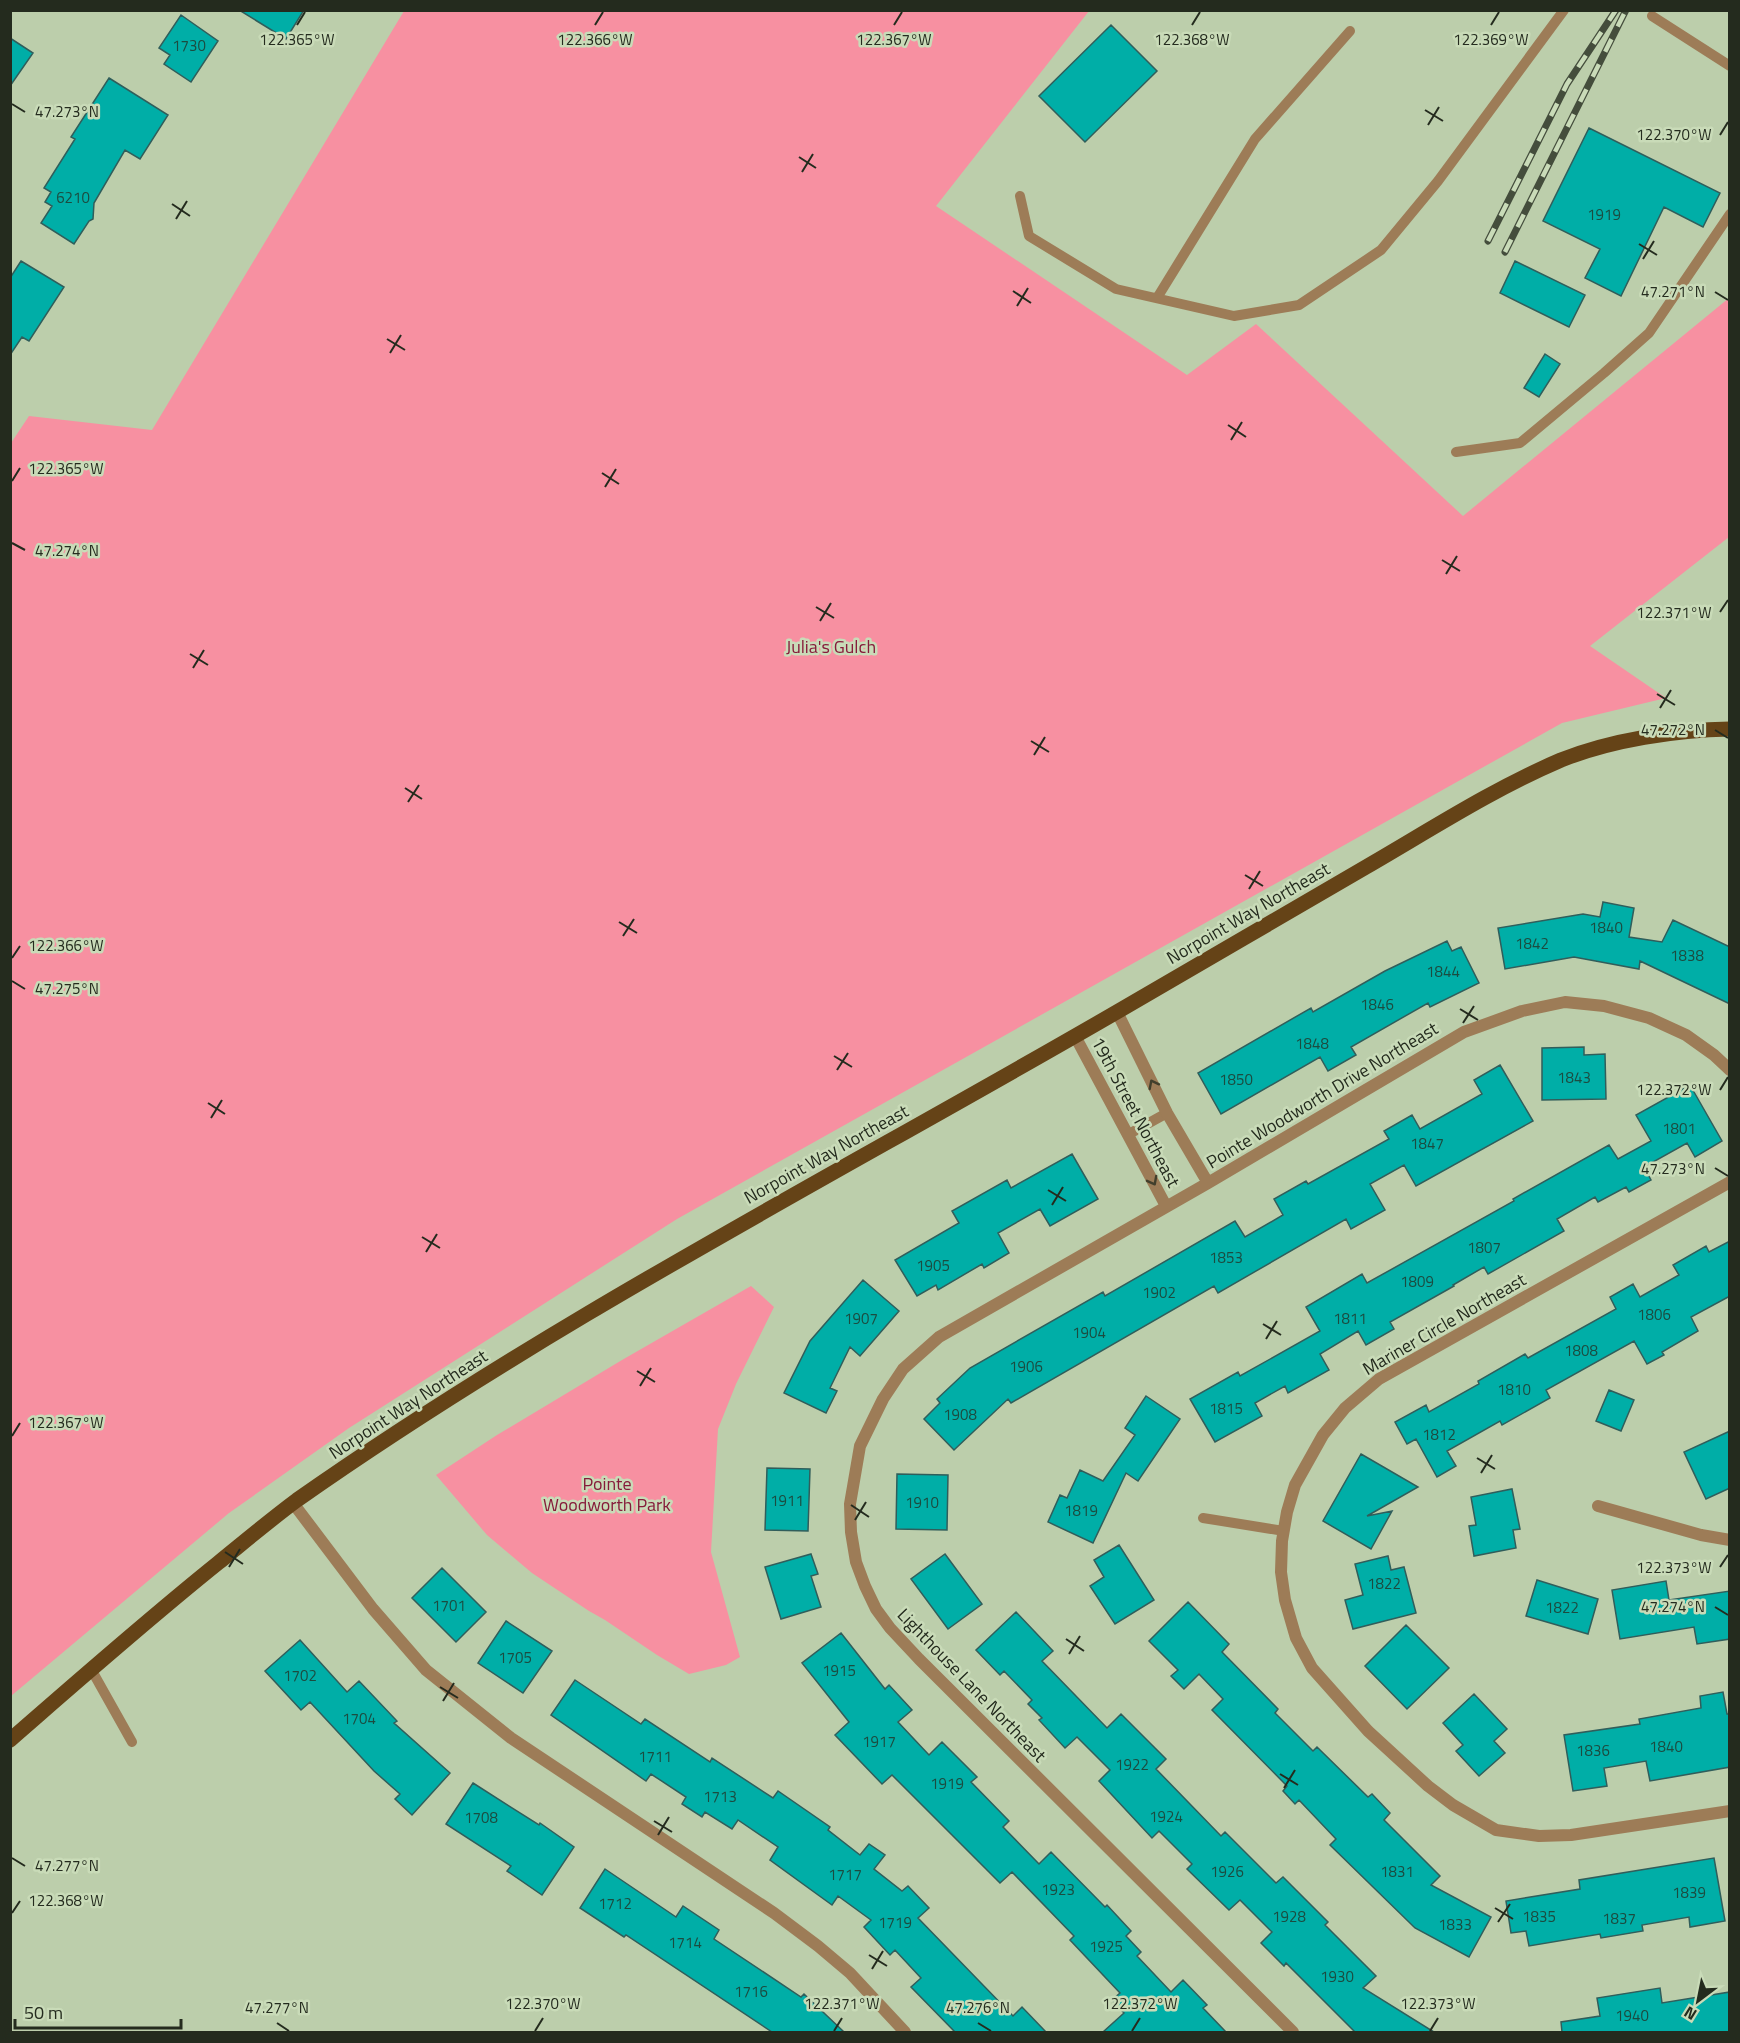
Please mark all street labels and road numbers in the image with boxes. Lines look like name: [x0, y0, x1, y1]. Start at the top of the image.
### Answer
street label: Norpoint Way Northeast: [1161, 855, 1335, 971]
street label: Pointe Woodworth Drive Northeast: [1201, 1014, 1444, 1175]
street label: 19th Street Northeast: [1085, 1032, 1187, 1193]
street label: Norpoint Way Northeast: [739, 1097, 914, 1211]
street label: Mariner Circle Northeast: [1357, 1266, 1531, 1382]
street label: Norpoint Way Northeast: [323, 1342, 493, 1466]
street label: Lighthouse Lane Northeast: [891, 1602, 1053, 1769]

